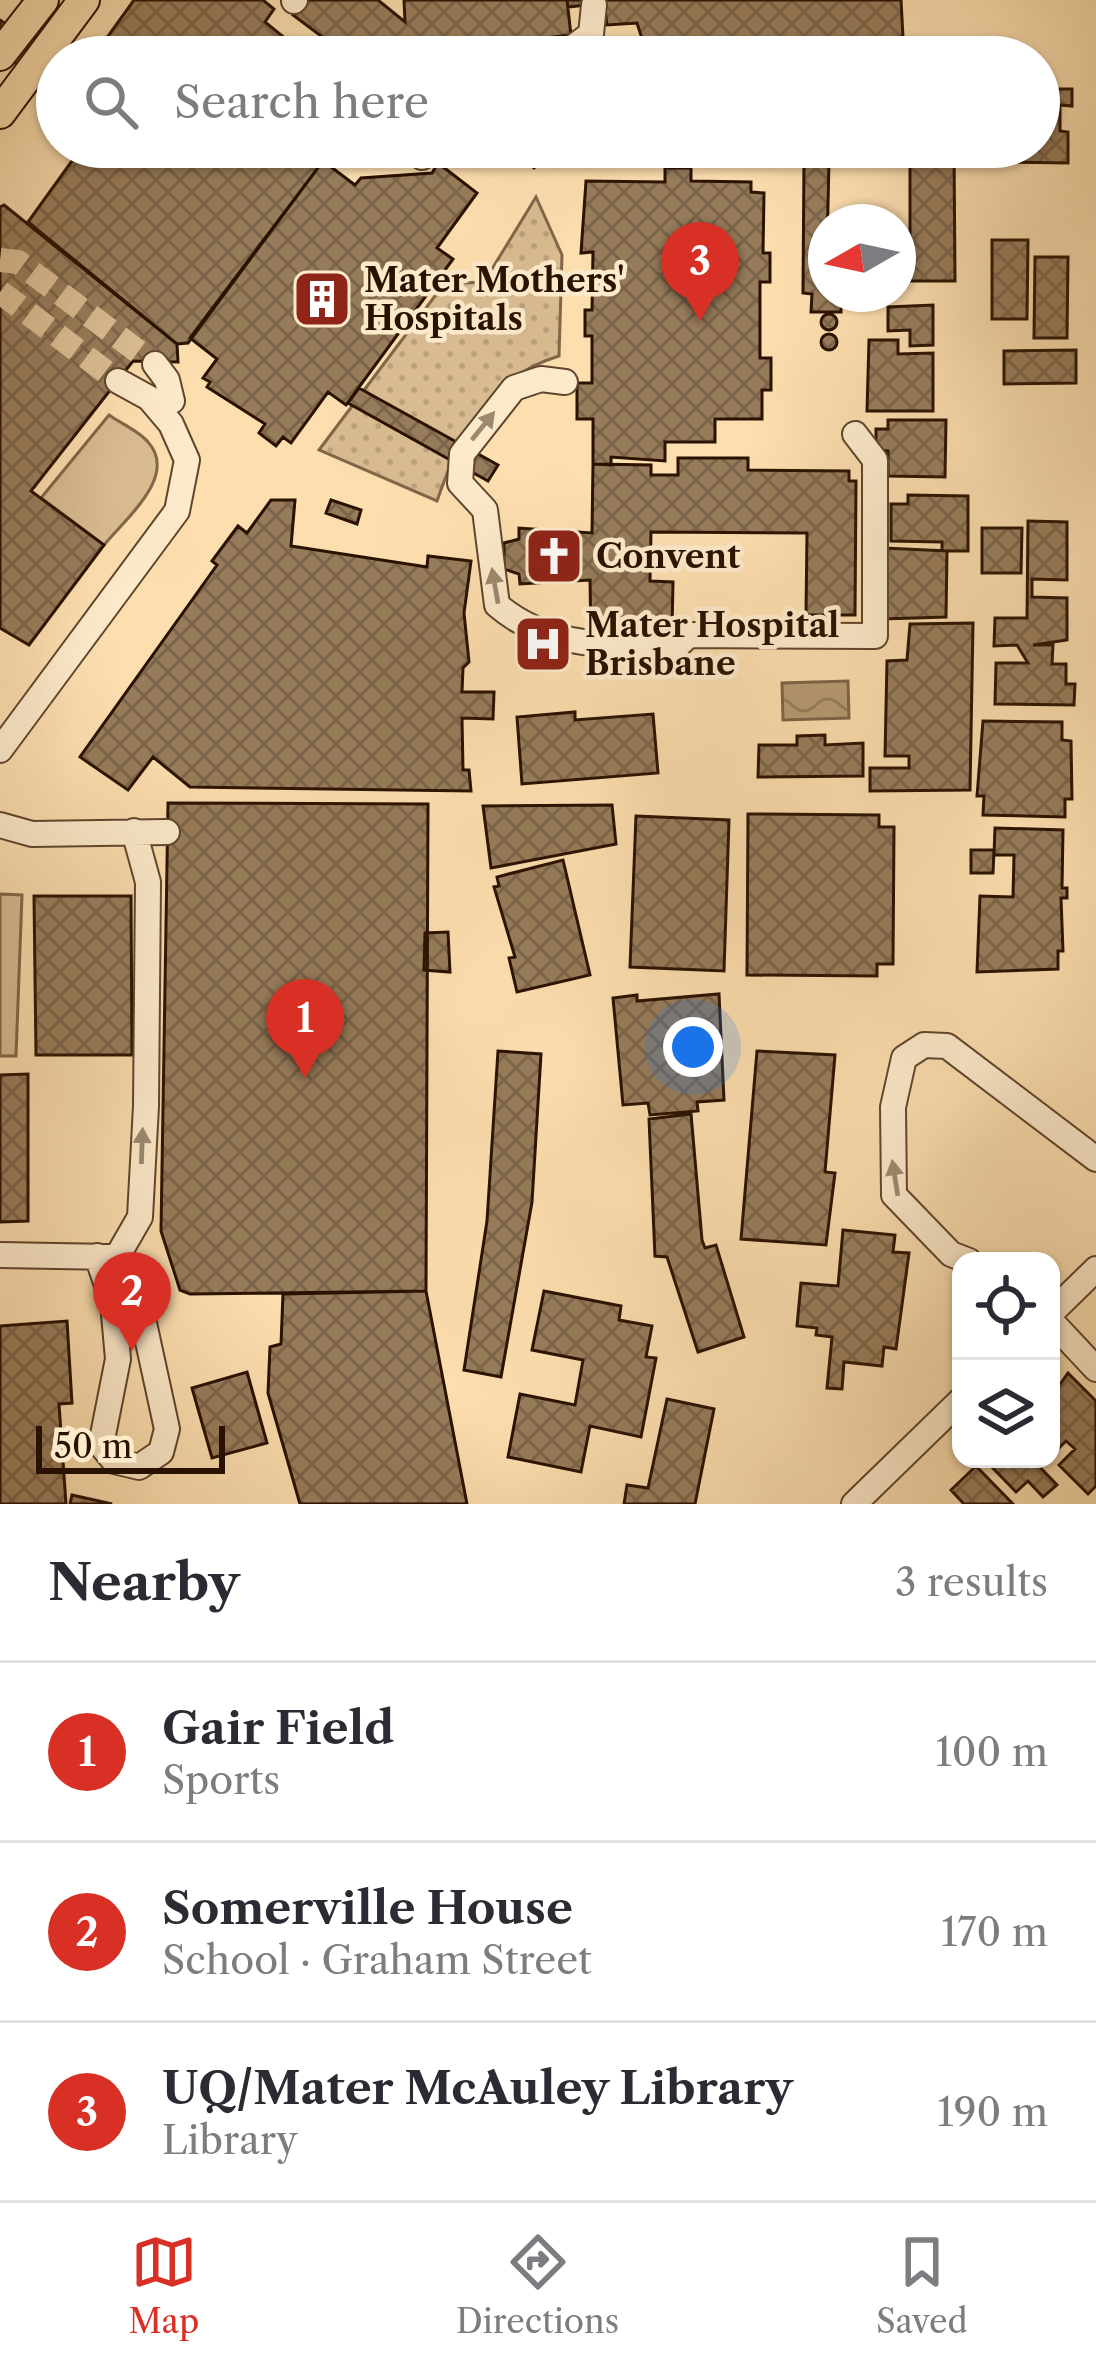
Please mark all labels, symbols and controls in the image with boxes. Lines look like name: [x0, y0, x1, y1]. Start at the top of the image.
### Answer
search box: [36, 36, 1060, 168]
icon: search: [78, 69, 144, 135]
text: Search here: [174, 74, 429, 130]
north arrow: [808, 204, 916, 312]
pin: 3: [661, 222, 739, 321]
place label: Mater Mothers' Hospitals: [364, 260, 624, 339]
building icon: Mater Mothers' Hospitals: [291, 268, 353, 330]
one-way arrow: [470, 411, 496, 442]
church icon: Convent: [523, 525, 585, 587]
place label: Convent: [596, 536, 741, 577]
one-way arrow: [485, 567, 504, 604]
place label: Mater Hospital Brisbane: [585, 605, 839, 684]
hospital icon: Mater Hospital Brisbane: [512, 613, 574, 675]
pin: 1: [266, 979, 344, 1078]
your location: [663, 1017, 723, 1077]
one-way arrow: [133, 1126, 152, 1164]
one-way arrow: [884, 1159, 903, 1196]
pin: 2: [93, 1252, 171, 1351]
map controls: [952, 1252, 1060, 1468]
button: locate: [952, 1252, 1060, 1360]
button: layers: [952, 1360, 1060, 1468]
scale bar: [36, 1420, 225, 1473]
text: 50 m: [54, 1426, 132, 1467]
text: Nearby: [48, 1551, 240, 1613]
text: 3 results: [895, 1558, 1048, 1606]
text: Gair Field: [162, 1700, 394, 1756]
text: 1: [78, 1728, 96, 1776]
text: 100 m: [935, 1728, 1048, 1776]
text: Sports: [162, 1756, 280, 1804]
text: Somerville House: [162, 1880, 573, 1936]
text: 2: [75, 1908, 99, 1956]
text: 170 m: [941, 1908, 1048, 1956]
text: School · Graham Street: [162, 1936, 592, 1984]
text: UQ/Mater McAuley Library: [162, 2060, 793, 2116]
text: 3: [76, 2088, 98, 2136]
text: 190 m: [937, 2088, 1048, 2136]
text: Library: [162, 2116, 298, 2164]
tab: Map: [128, 2229, 199, 2342]
tab: Directions: [456, 2229, 619, 2342]
tab: Saved: [876, 2229, 968, 2342]

